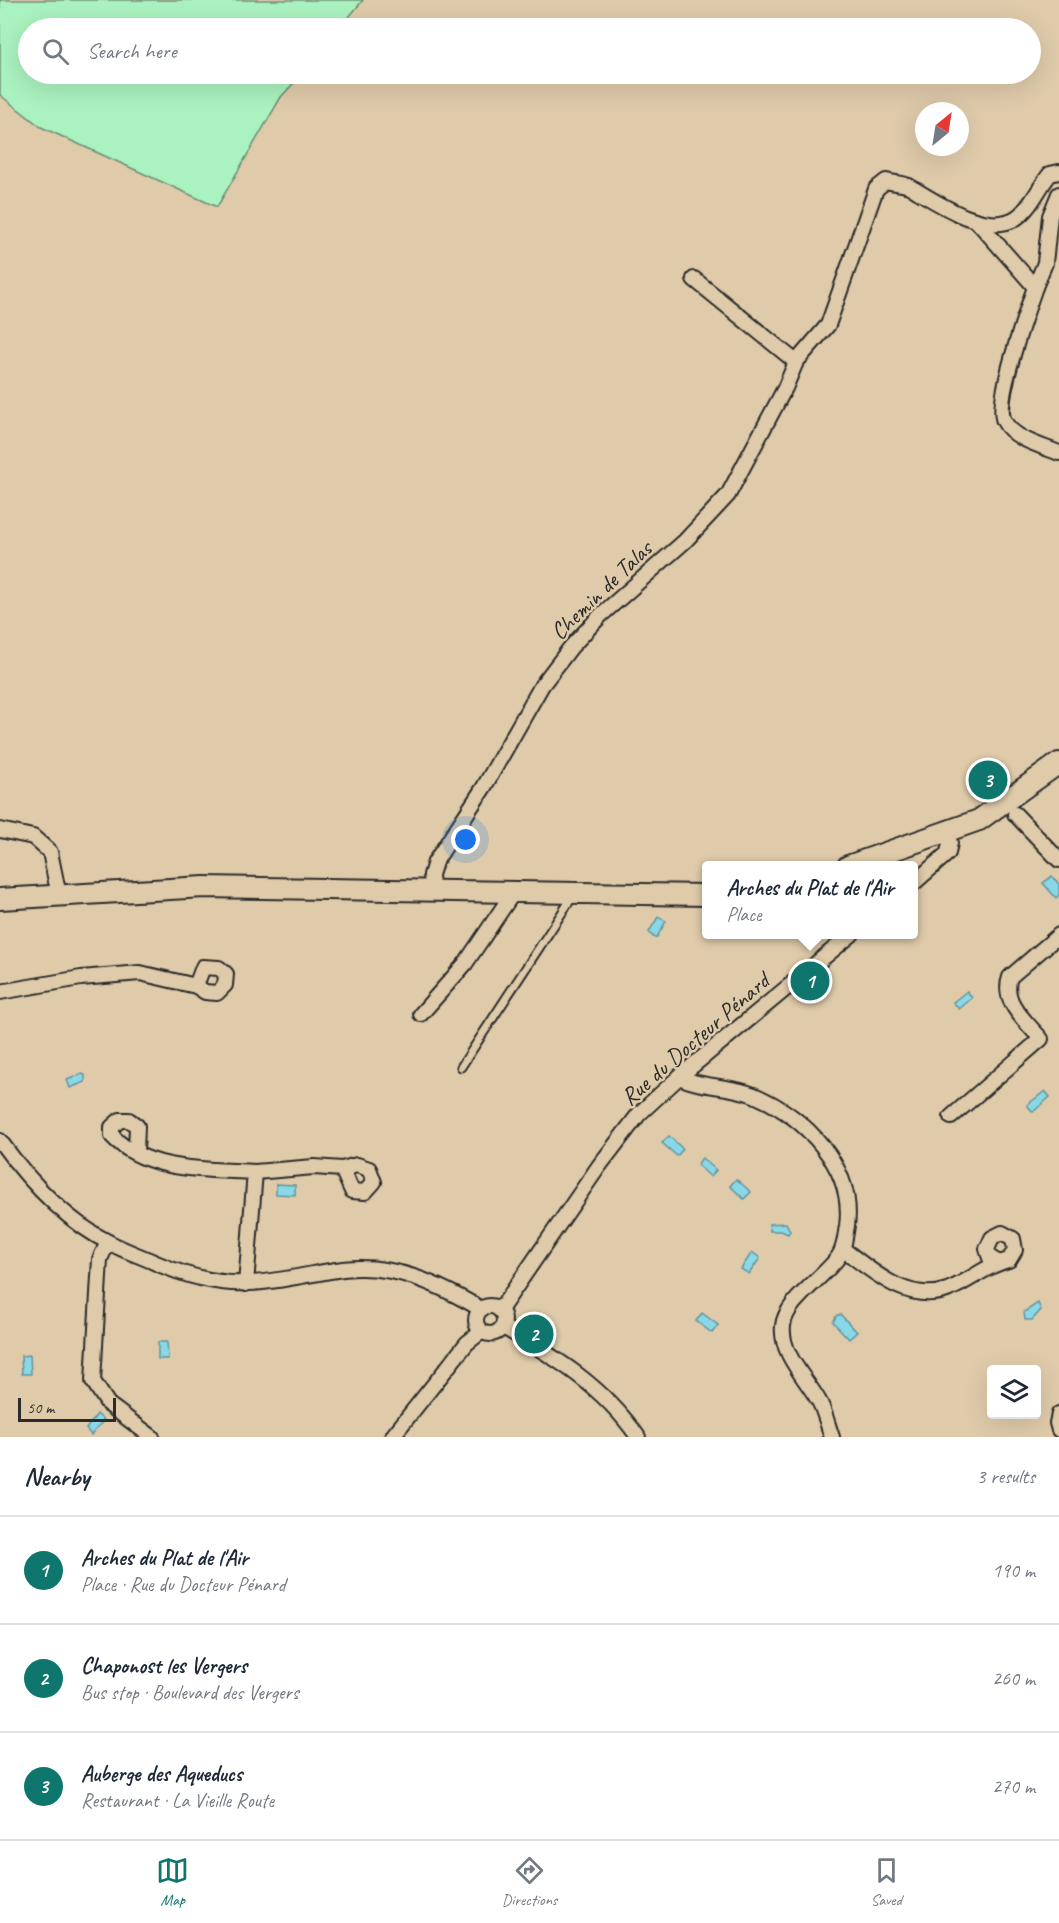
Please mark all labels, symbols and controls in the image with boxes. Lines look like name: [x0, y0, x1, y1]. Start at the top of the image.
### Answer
search box: [18, 18, 1041, 84]
icon: search: [39, 35, 72, 68]
text: Search here: [87, 37, 177, 65]
north arrow: [915, 102, 969, 156]
street label: Chemin de Talas: [544, 533, 660, 646]
pin: 3: [968, 758, 1008, 802]
your location: [451, 825, 480, 854]
popup: [702, 861, 918, 939]
text: Arches du Plat de l'Air: [726, 874, 894, 902]
text: Place: [726, 902, 762, 927]
pin: 1: [790, 958, 830, 1004]
street label: Rue du Docteur Pénard: [615, 964, 778, 1112]
pin: 2: [514, 1312, 554, 1356]
map controls: [987, 1365, 1041, 1419]
button: layers: [987, 1365, 1041, 1419]
scale bar: [18, 1395, 116, 1422]
text: 50 m: [27, 1398, 54, 1418]
text: Nearby: [24, 1460, 89, 1493]
text: 3 results: [976, 1464, 1035, 1489]
text: Arches du Plat de l'Air: [81, 1544, 248, 1572]
text: 1: [39, 1558, 48, 1583]
text: 190 m: [992, 1558, 1035, 1583]
text: Place · Rue du Docteur Pénard: [81, 1572, 286, 1597]
text: Chaponost les Vergers: [81, 1652, 247, 1680]
text: 2: [39, 1666, 48, 1691]
text: 260 m: [992, 1666, 1035, 1691]
text: Bus stop · Boulevard des Vergers: [81, 1680, 298, 1705]
text: Auberge des Aqueducs: [81, 1760, 242, 1788]
text: 3: [39, 1774, 48, 1799]
text: 270 m: [992, 1774, 1035, 1799]
text: Restaurant · La Vieille Route: [81, 1788, 274, 1813]
tab: Map: [156, 1854, 189, 1910]
tab: Directions: [502, 1854, 557, 1910]
tab: Saved: [870, 1854, 903, 1910]

